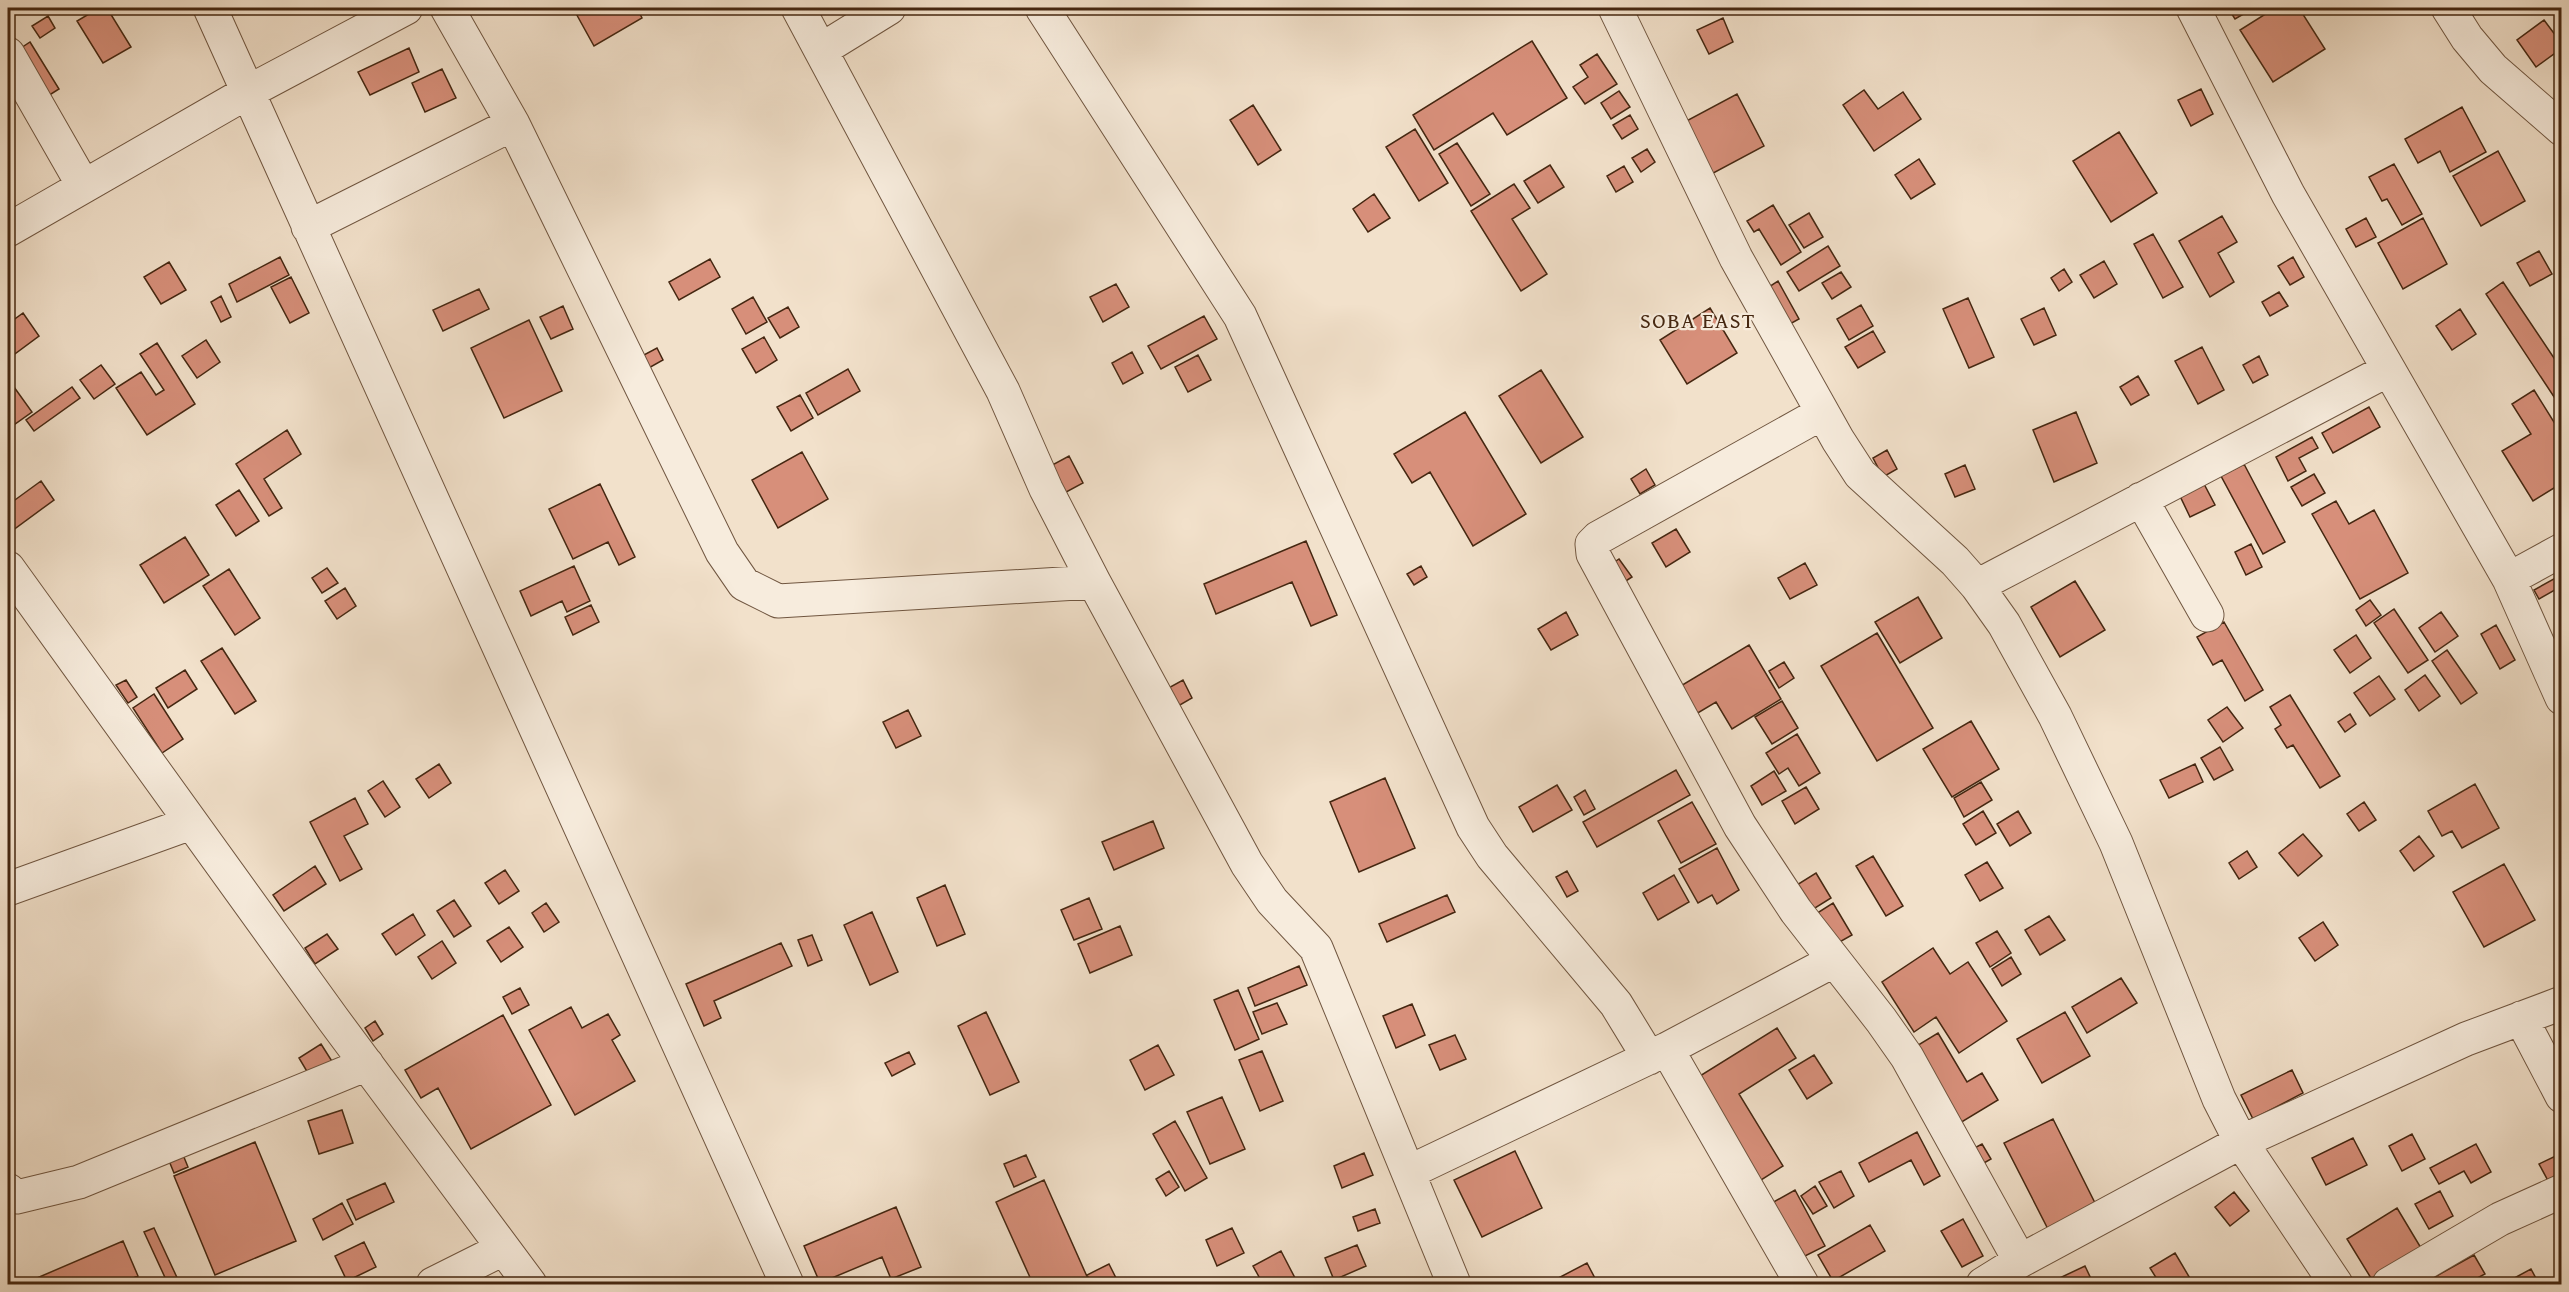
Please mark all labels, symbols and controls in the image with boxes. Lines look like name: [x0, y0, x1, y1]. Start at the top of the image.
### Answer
district label: SOBA EAST: [1640, 304, 1756, 336]

